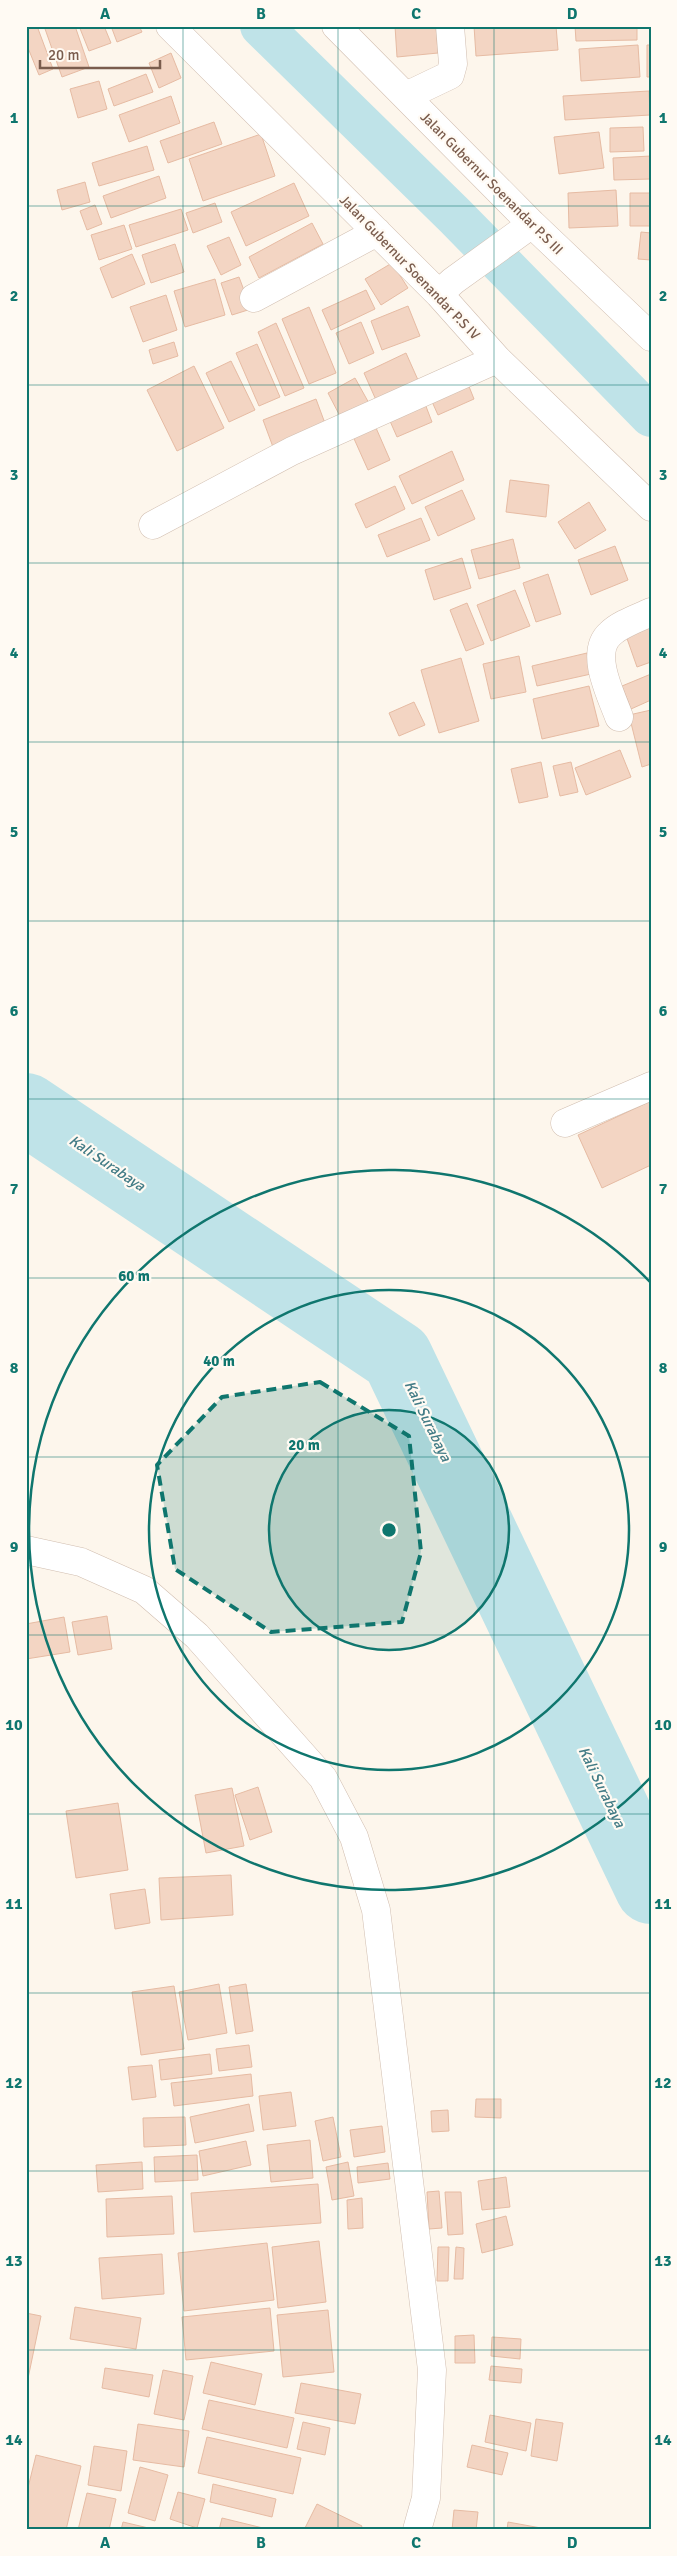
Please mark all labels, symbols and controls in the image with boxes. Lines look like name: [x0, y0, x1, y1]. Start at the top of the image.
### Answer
text: A: [100, 4, 111, 24]
text: B: [256, 4, 266, 24]
text: C: [411, 4, 421, 24]
text: D: [567, 4, 578, 24]
scale bar: [40, 38, 160, 70]
text: 20 m: [48, 46, 79, 64]
text: 1: [10, 108, 19, 128]
street label: Jalan Gubernur Soenandar P.S III: [417, 108, 567, 258]
text: 1: [659, 108, 668, 128]
street label: Jalan Gubernur Soenandar P.S IV: [336, 191, 483, 343]
text: 2: [10, 286, 18, 306]
text: 2: [659, 286, 667, 306]
text: 3: [10, 465, 18, 485]
text: 3: [659, 465, 667, 485]
text: 4: [10, 643, 19, 663]
text: 4: [659, 643, 668, 663]
text: 5: [10, 822, 18, 842]
text: 5: [659, 822, 667, 842]
text: 6: [10, 1001, 19, 1021]
text: 6: [659, 1001, 668, 1021]
water label: Kali Surabaya: [66, 1131, 149, 1195]
text: 7: [10, 1179, 19, 1199]
text: 7: [659, 1179, 668, 1199]
text: 60 m: [118, 1267, 150, 1285]
text: 40 m: [203, 1352, 235, 1370]
text: 8: [10, 1358, 19, 1378]
text: 8: [659, 1358, 668, 1378]
water label: Kali Surabaya: [401, 1378, 455, 1465]
text: 20 m: [288, 1436, 320, 1454]
centre of rings: [380, 1521, 398, 1539]
text: 9: [10, 1537, 19, 1557]
text: 9: [659, 1537, 668, 1557]
text: 10: [5, 1715, 23, 1735]
text: 10: [654, 1715, 672, 1735]
water label: Kali Surabaya: [575, 1744, 629, 1831]
text: 11: [5, 1894, 23, 1914]
text: 11: [654, 1894, 672, 1914]
text: 12: [5, 2073, 23, 2093]
text: 12: [654, 2073, 672, 2093]
text: 13: [5, 2251, 23, 2271]
text: 13: [654, 2251, 672, 2271]
text: 14: [5, 2430, 23, 2450]
text: 14: [654, 2430, 672, 2450]
text: A: [100, 2533, 111, 2553]
text: B: [256, 2533, 266, 2553]
text: C: [411, 2533, 421, 2553]
text: D: [567, 2533, 578, 2553]

